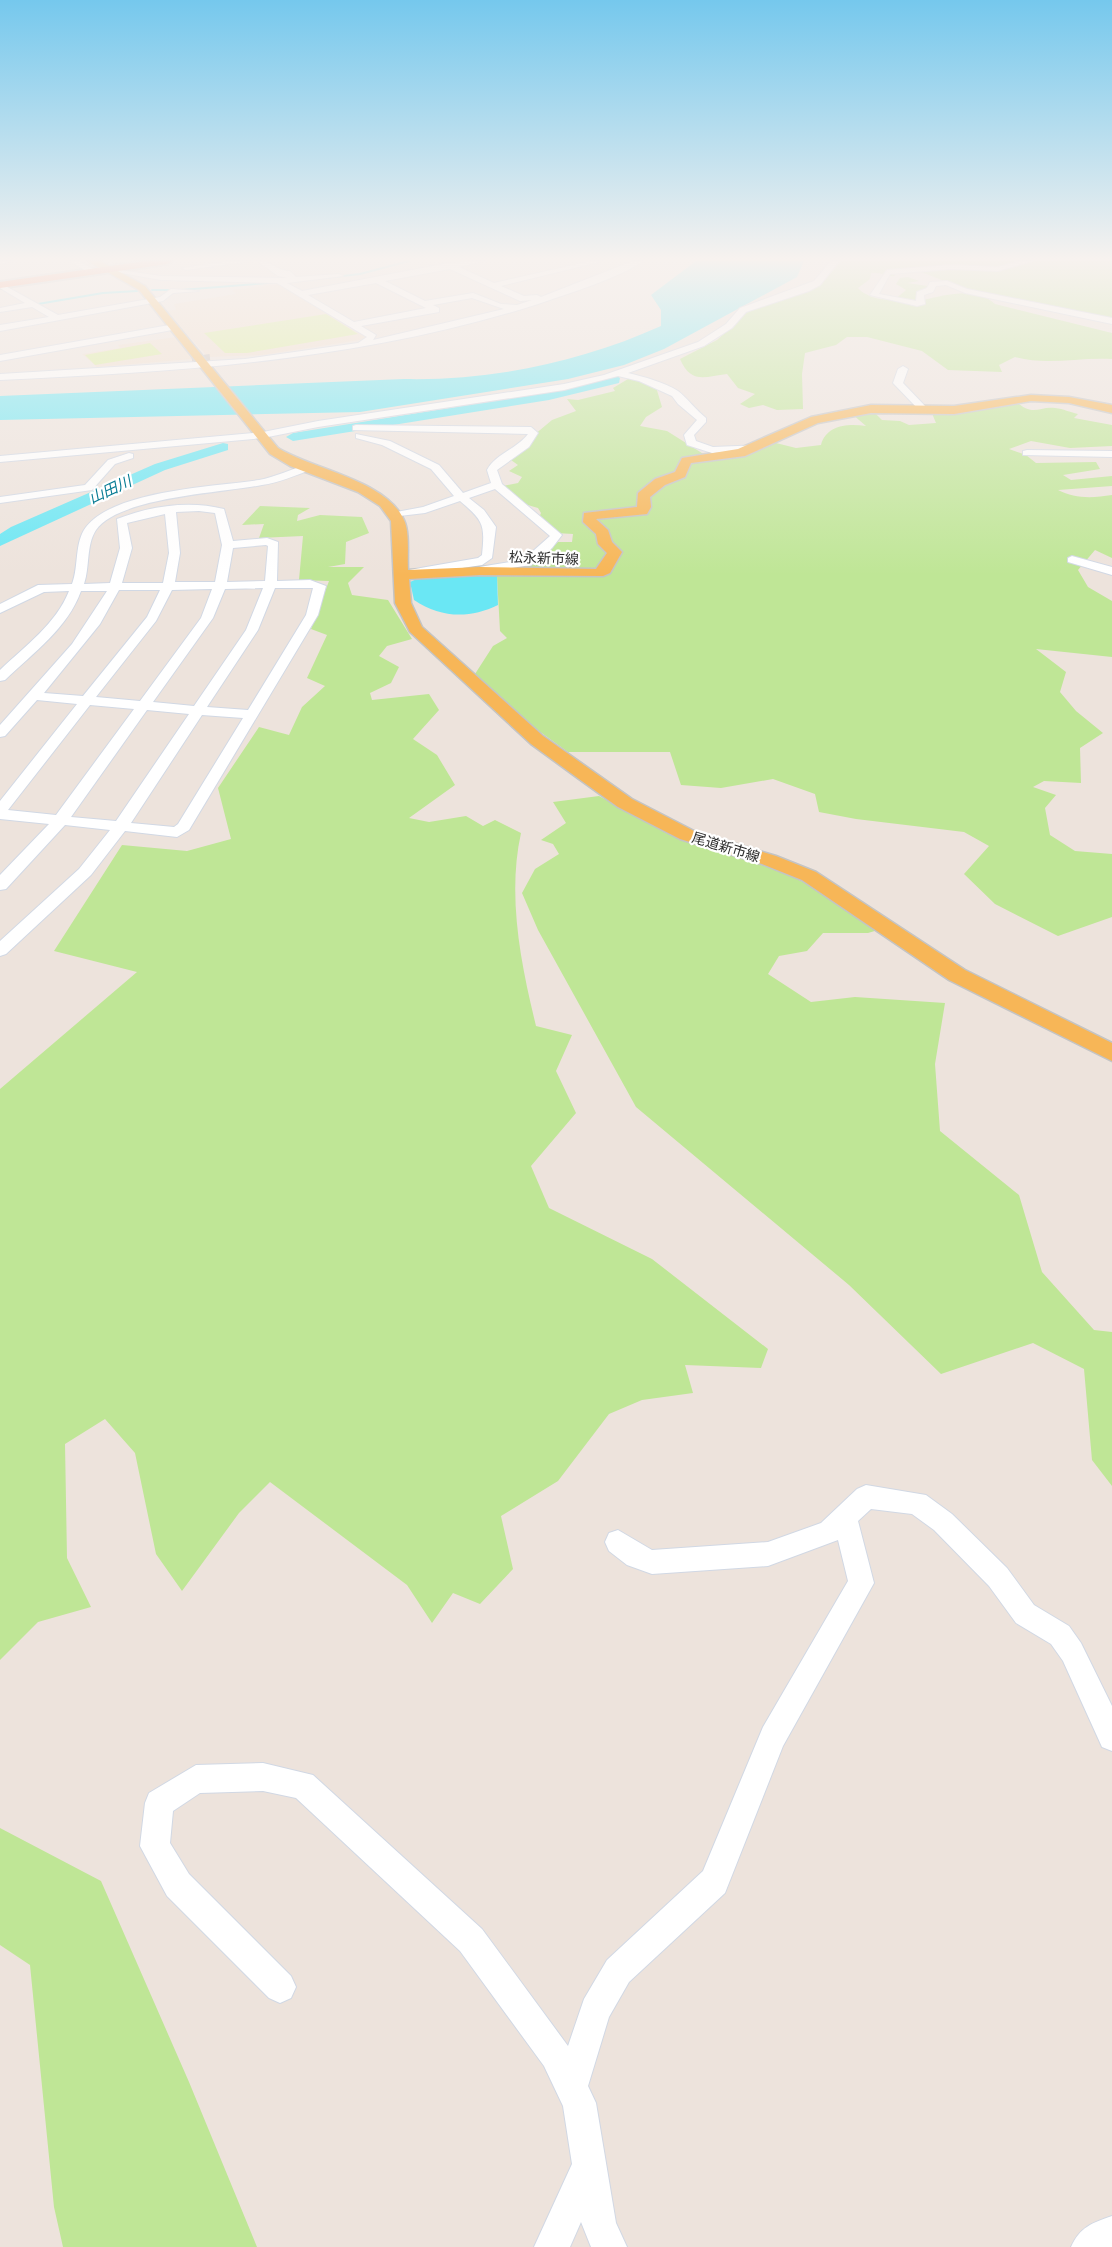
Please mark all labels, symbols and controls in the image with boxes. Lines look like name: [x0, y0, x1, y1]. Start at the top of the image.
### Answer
water label: 山田川: [86, 471, 136, 507]
street label: 松永新市線: [509, 549, 579, 567]
street label: 尾道新市線: [690, 829, 762, 865]

